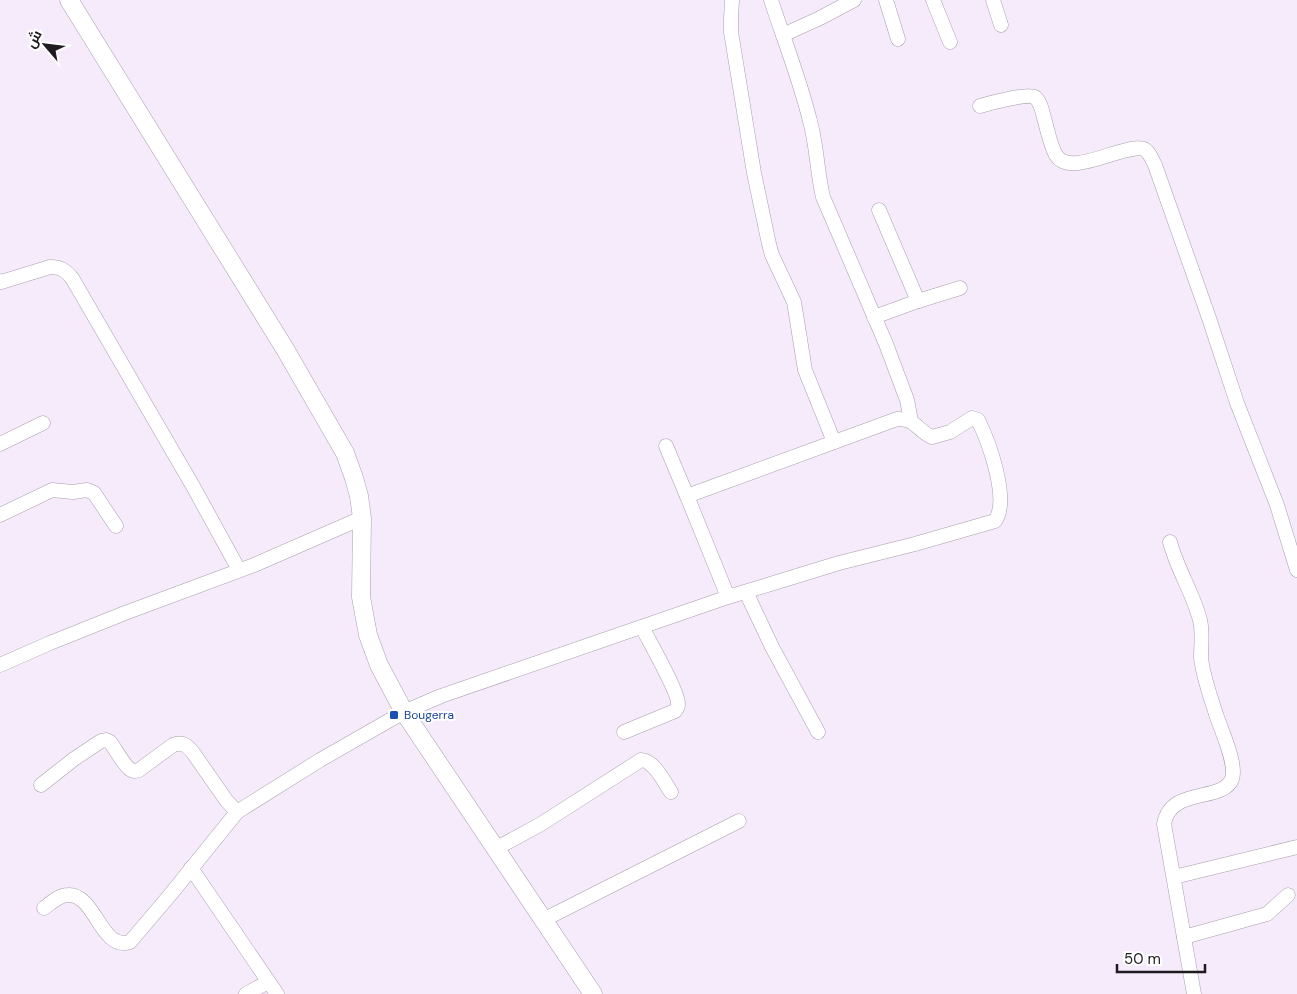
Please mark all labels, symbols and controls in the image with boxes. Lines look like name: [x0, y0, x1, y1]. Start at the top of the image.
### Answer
north arrow: [20, 20, 70, 70]
text: ش: [21, 27, 46, 51]
place label: Bougerra: [404, 707, 454, 723]
marker: Bougerra: [388, 709, 400, 721]
scale bar: [1117, 942, 1204, 974]
text: 50 m: [1124, 949, 1161, 969]

